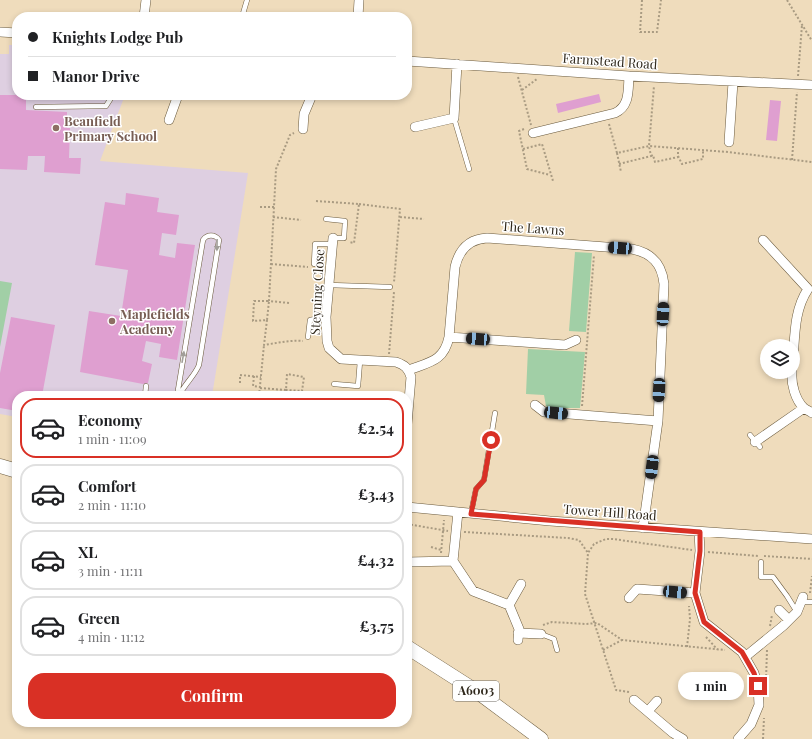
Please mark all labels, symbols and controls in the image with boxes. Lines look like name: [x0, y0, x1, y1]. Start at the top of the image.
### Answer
text: Knights Lodge Pub: [52, 27, 183, 47]
street label: Farmstead Road: [562, 49, 658, 72]
text: Manor Drive: [52, 66, 140, 86]
place label: Beanfield Primary School: [64, 112, 157, 144]
marker: Beanfield Primary School: [51, 123, 61, 133]
street label: The Lawns: [501, 217, 565, 238]
one-way arrow: [214, 239, 221, 251]
car: [608, 241, 632, 255]
street label: Steyning Close: [306, 248, 327, 335]
car: [656, 302, 670, 326]
place label: Maplefields Academy: [119, 305, 190, 337]
marker: Maplefields Academy: [107, 316, 117, 326]
car: [466, 332, 490, 346]
map controls: [760, 339, 800, 379]
button: layers: [760, 339, 800, 379]
one-way arrow: [180, 351, 186, 364]
car: [652, 378, 666, 402]
car: [543, 406, 569, 420]
icon: car: [30, 410, 66, 446]
text: Economy: [78, 410, 142, 430]
text: £2.54: [358, 418, 394, 438]
text: 1 min · 11:09: [78, 430, 147, 447]
route start: [482, 431, 500, 449]
car: [645, 454, 659, 480]
icon: car: [30, 476, 66, 512]
text: Comfort: [78, 476, 136, 496]
text: £3.43: [358, 484, 394, 504]
text: 2 min · 11:10: [78, 496, 146, 513]
street label: Tower Hill Road: [563, 500, 658, 523]
icon: car: [30, 542, 66, 578]
text: XL: [78, 542, 98, 562]
text: £4.32: [357, 550, 394, 570]
text: 3 min · 11:11: [78, 562, 143, 579]
car: [663, 585, 687, 599]
icon: car: [30, 608, 66, 644]
text: Green: [78, 608, 120, 628]
text: £3.75: [360, 616, 394, 636]
text: 4 min · 11:12: [78, 628, 145, 645]
callout: 1 min: [678, 672, 744, 700]
button: Confirm: [28, 673, 396, 719]
text: 1 min: [695, 677, 727, 694]
route end: [749, 677, 767, 695]
road number: A6003: [453, 681, 499, 701]

